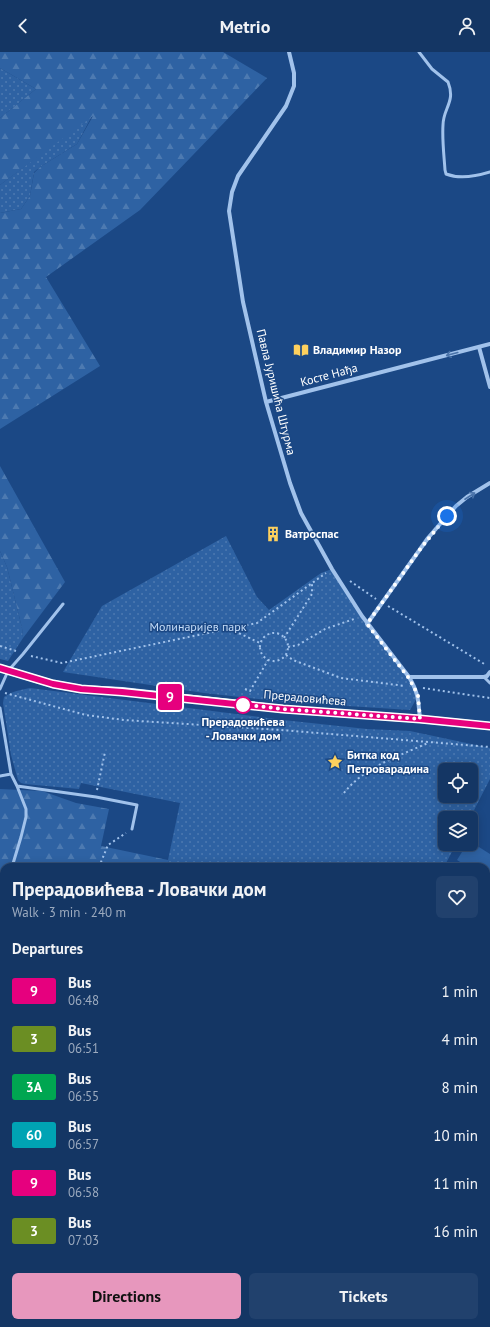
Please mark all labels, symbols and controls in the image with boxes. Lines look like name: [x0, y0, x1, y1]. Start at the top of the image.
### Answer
icon: back: [12, 15, 34, 37]
text: Metrio: [220, 15, 270, 38]
icon: person: [456, 15, 478, 37]
street label: Павла Јуришића Штурма: [254, 327, 299, 456]
library icon: Владимир Назор: [292, 341, 310, 359]
place label: Владимир Назор: [313, 342, 402, 357]
one-way arrow: [446, 350, 459, 358]
street label: Косте Нађа: [299, 360, 359, 389]
one-way arrow: [464, 492, 475, 500]
your location: [437, 506, 457, 526]
building icon: Ватроспас: [264, 525, 282, 543]
place label: Ватроспас: [285, 526, 339, 541]
park label: Молинаријев парк: [149, 619, 247, 634]
line badge: 9: [157, 684, 183, 710]
street label: Прерадовићева: [263, 686, 347, 709]
text: 9: [166, 688, 174, 706]
marker: Прерадовићева - Ловачки дом: [234, 696, 252, 714]
place label: Прерадовићева - Ловачки дом: [201, 714, 285, 743]
place label: Битка код Петроварадина: [347, 747, 429, 776]
place icon: Битка код Петроварадина: [326, 753, 344, 771]
map controls: [438, 763, 478, 851]
button: locate: [438, 763, 478, 803]
button: layers: [438, 811, 478, 851]
button: heart: [436, 876, 478, 918]
text: Прерадовићева - Ловачки дом: [12, 877, 266, 901]
text: Walk · 3 min · 240 m: [12, 904, 126, 921]
text: Departures: [12, 939, 83, 958]
text: Bus: [68, 973, 91, 992]
text: 9: [30, 982, 38, 1000]
text: 1 min: [441, 982, 478, 1001]
text: 06:48: [68, 992, 99, 1009]
text: Bus: [68, 1021, 91, 1040]
text: 3: [30, 1030, 38, 1048]
text: 4 min: [441, 1030, 478, 1049]
text: 06:51: [68, 1040, 99, 1057]
text: Bus: [68, 1069, 91, 1088]
text: 3A: [26, 1078, 42, 1096]
text: 8 min: [441, 1078, 478, 1097]
text: 06:55: [68, 1088, 99, 1105]
text: Bus: [68, 1117, 91, 1136]
text: 60: [26, 1126, 42, 1144]
text: 10 min: [433, 1126, 478, 1145]
text: 06:57: [68, 1136, 99, 1153]
text: Bus: [68, 1165, 91, 1184]
text: 9: [30, 1174, 38, 1192]
text: 11 min: [433, 1174, 478, 1193]
text: 06:58: [68, 1184, 99, 1201]
text: Bus: [68, 1213, 91, 1232]
text: 3: [30, 1222, 38, 1240]
text: 16 min: [433, 1222, 478, 1241]
text: 07:03: [68, 1232, 99, 1249]
button: Directions: [12, 1273, 241, 1319]
button: Tickets: [249, 1273, 478, 1319]

